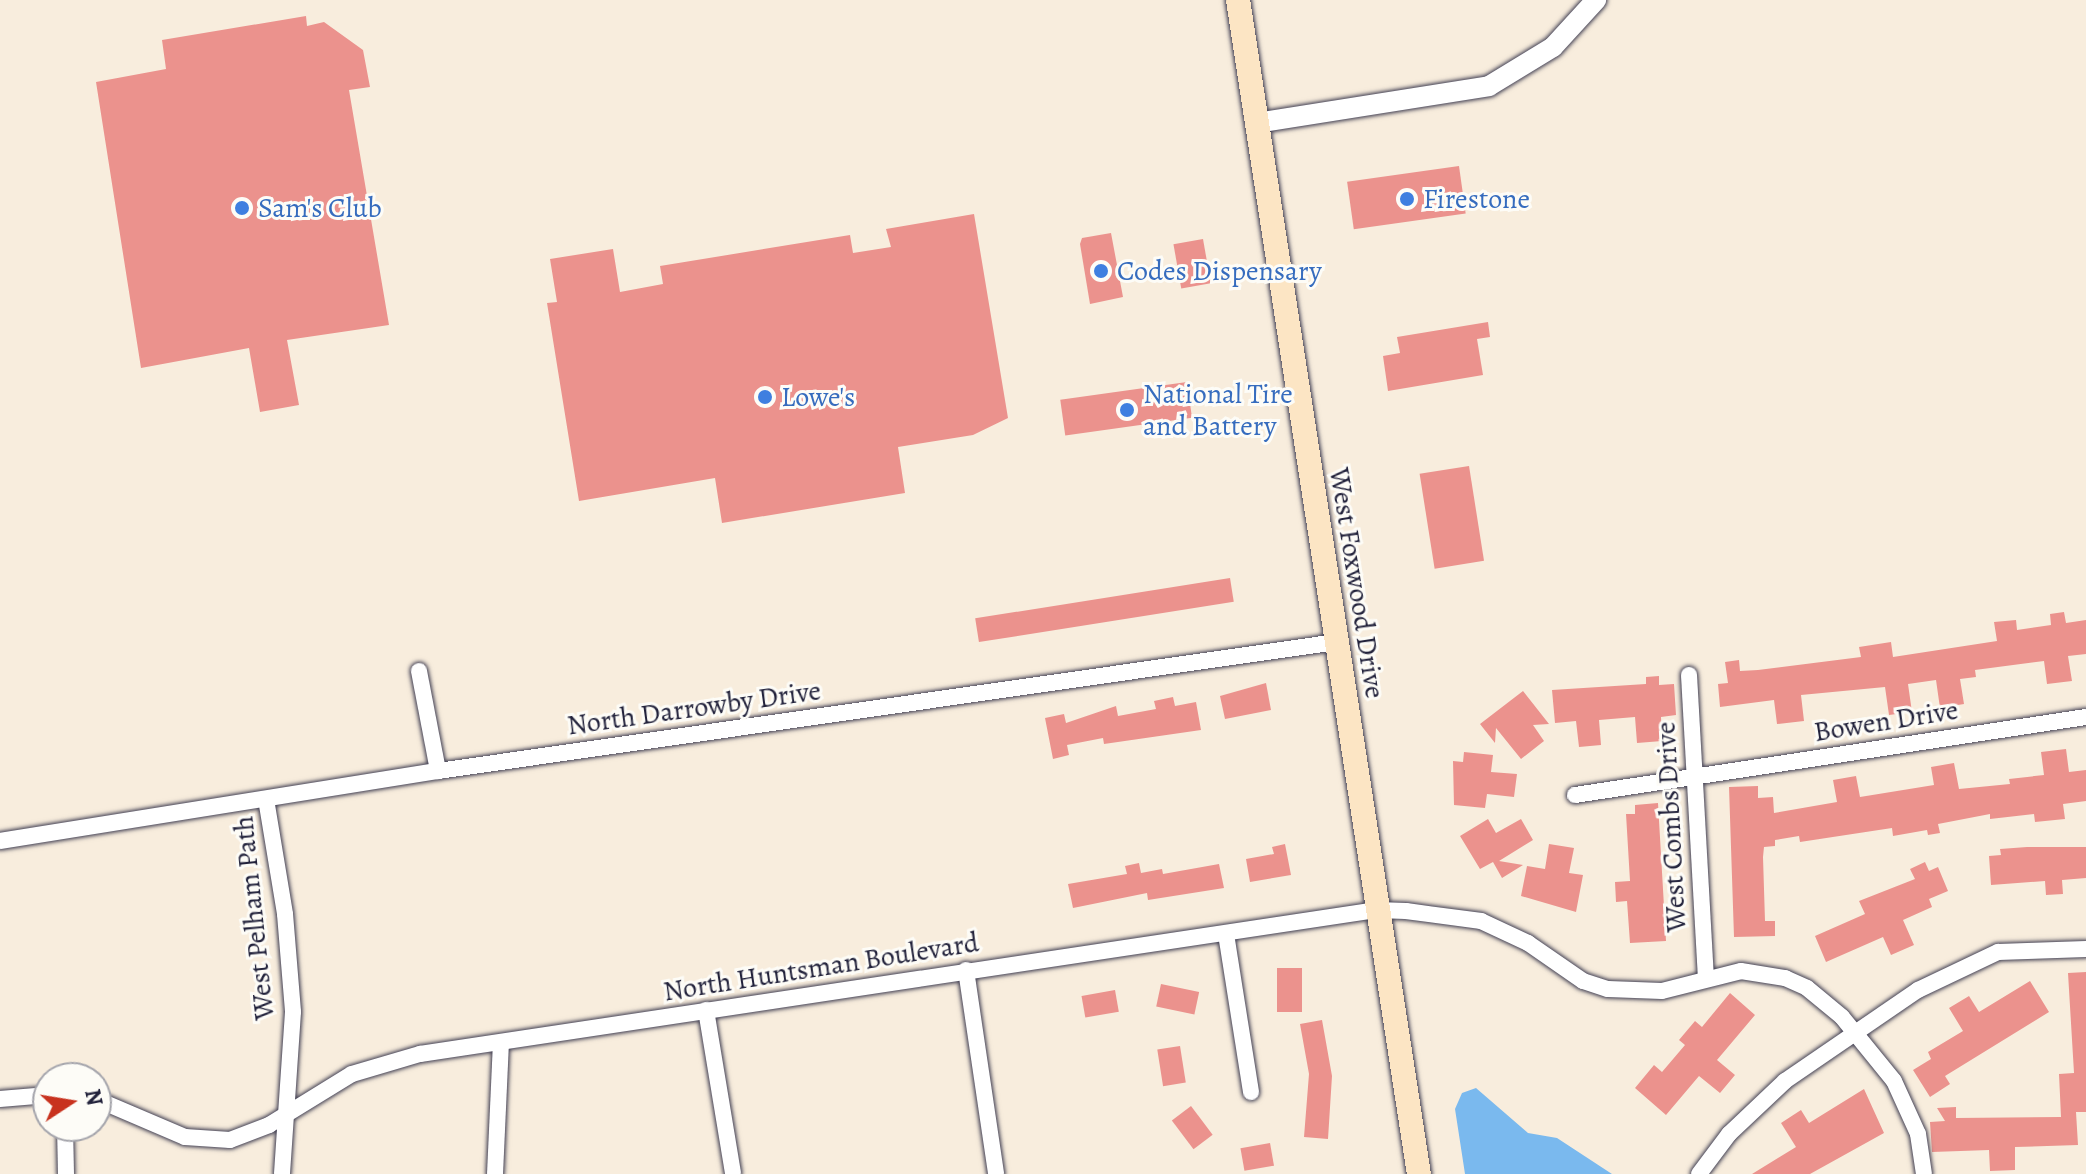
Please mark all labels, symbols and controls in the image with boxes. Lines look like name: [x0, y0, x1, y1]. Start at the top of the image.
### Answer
place label: Firestone: [1423, 182, 1530, 216]
marker: Firestone: [1398, 190, 1416, 208]
place label: Sam's Club: [258, 191, 382, 225]
marker: Sam's Club: [233, 199, 251, 217]
place label: Codes Dispensary: [1117, 254, 1322, 288]
marker: Codes Dispensary: [1092, 262, 1110, 280]
place label: National Tire and Battery: [1143, 377, 1293, 443]
place label: Lowe's: [781, 380, 855, 414]
marker: Lowe's: [756, 388, 774, 406]
marker: National Tire and Battery: [1118, 401, 1136, 419]
street label: West Foxwood Drive: [1322, 465, 1392, 701]
street label: North Darrowby Drive: [565, 674, 823, 742]
street label: Bowen Drive: [1812, 693, 1960, 749]
street label: West Combs Drive: [1649, 721, 1693, 933]
street label: West Pelham Path: [227, 814, 281, 1022]
street label: North Huntsman Boulevard: [661, 925, 981, 1009]
north arrow: [32, 1062, 112, 1142]
text: N: [77, 1086, 110, 1108]

